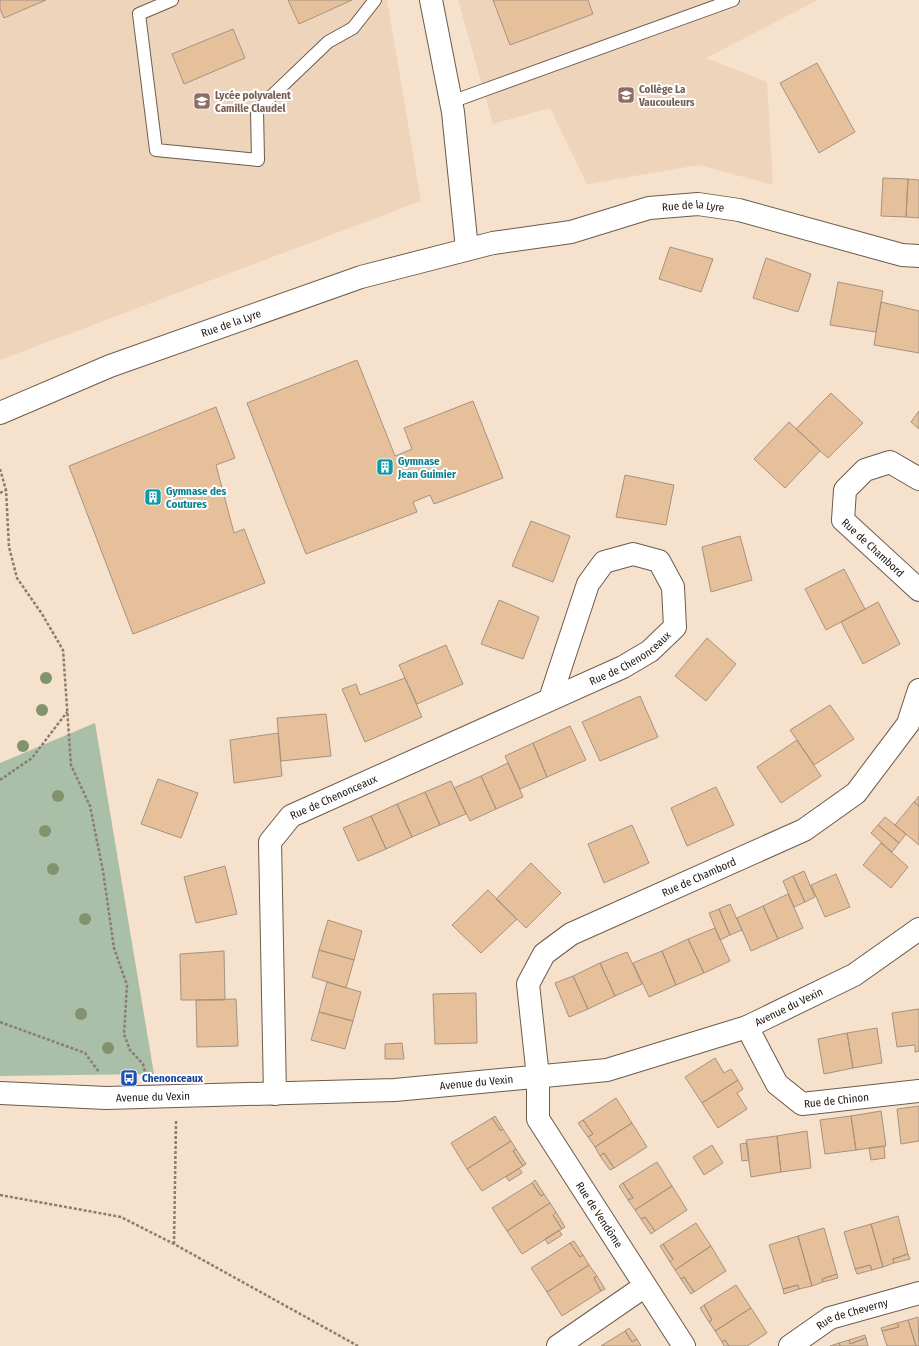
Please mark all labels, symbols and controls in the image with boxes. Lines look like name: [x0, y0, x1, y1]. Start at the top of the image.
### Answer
place label: Collège La Vaucouleurs: [638, 83, 695, 109]
school or university icon: Collège La Vaucouleurs: [616, 85, 636, 105]
place label: Lycée polyvalent Camille Claudel: [215, 89, 291, 115]
school or university icon: Lycée polyvalent Camille Claudel: [192, 91, 212, 111]
street label: Rue de la Lyre: [661, 197, 725, 214]
street label: Rue de la Lyre: [199, 307, 263, 340]
place label: Gymnase Jean Guimier: [397, 455, 457, 481]
building icon: Gymnase Jean Guimier: [375, 457, 395, 477]
place label: Gymnase des Coutures: [166, 485, 227, 511]
building icon: Gymnase des Coutures: [143, 487, 163, 507]
street label: Rue de Chambord: [839, 516, 907, 580]
street label: Rue de Chenonceaux: [587, 628, 673, 688]
street label: Rue de Chenonceaux: [288, 772, 379, 822]
street label: Rue de Chambord: [660, 855, 738, 899]
street label: Avenue du Vexin: [753, 985, 825, 1029]
bus stop icon: Chenonceaux: [119, 1068, 139, 1088]
place label: Chenonceaux: [142, 1072, 204, 1085]
street label: Avenue du Vexin: [439, 1072, 514, 1092]
street label: Avenue du Vexin: [116, 1089, 190, 1104]
street label: Rue de Chinon: [803, 1090, 869, 1110]
street label: Rue de Vendôme: [573, 1180, 625, 1250]
street label: Rue de Cheverny: [814, 1296, 889, 1332]

